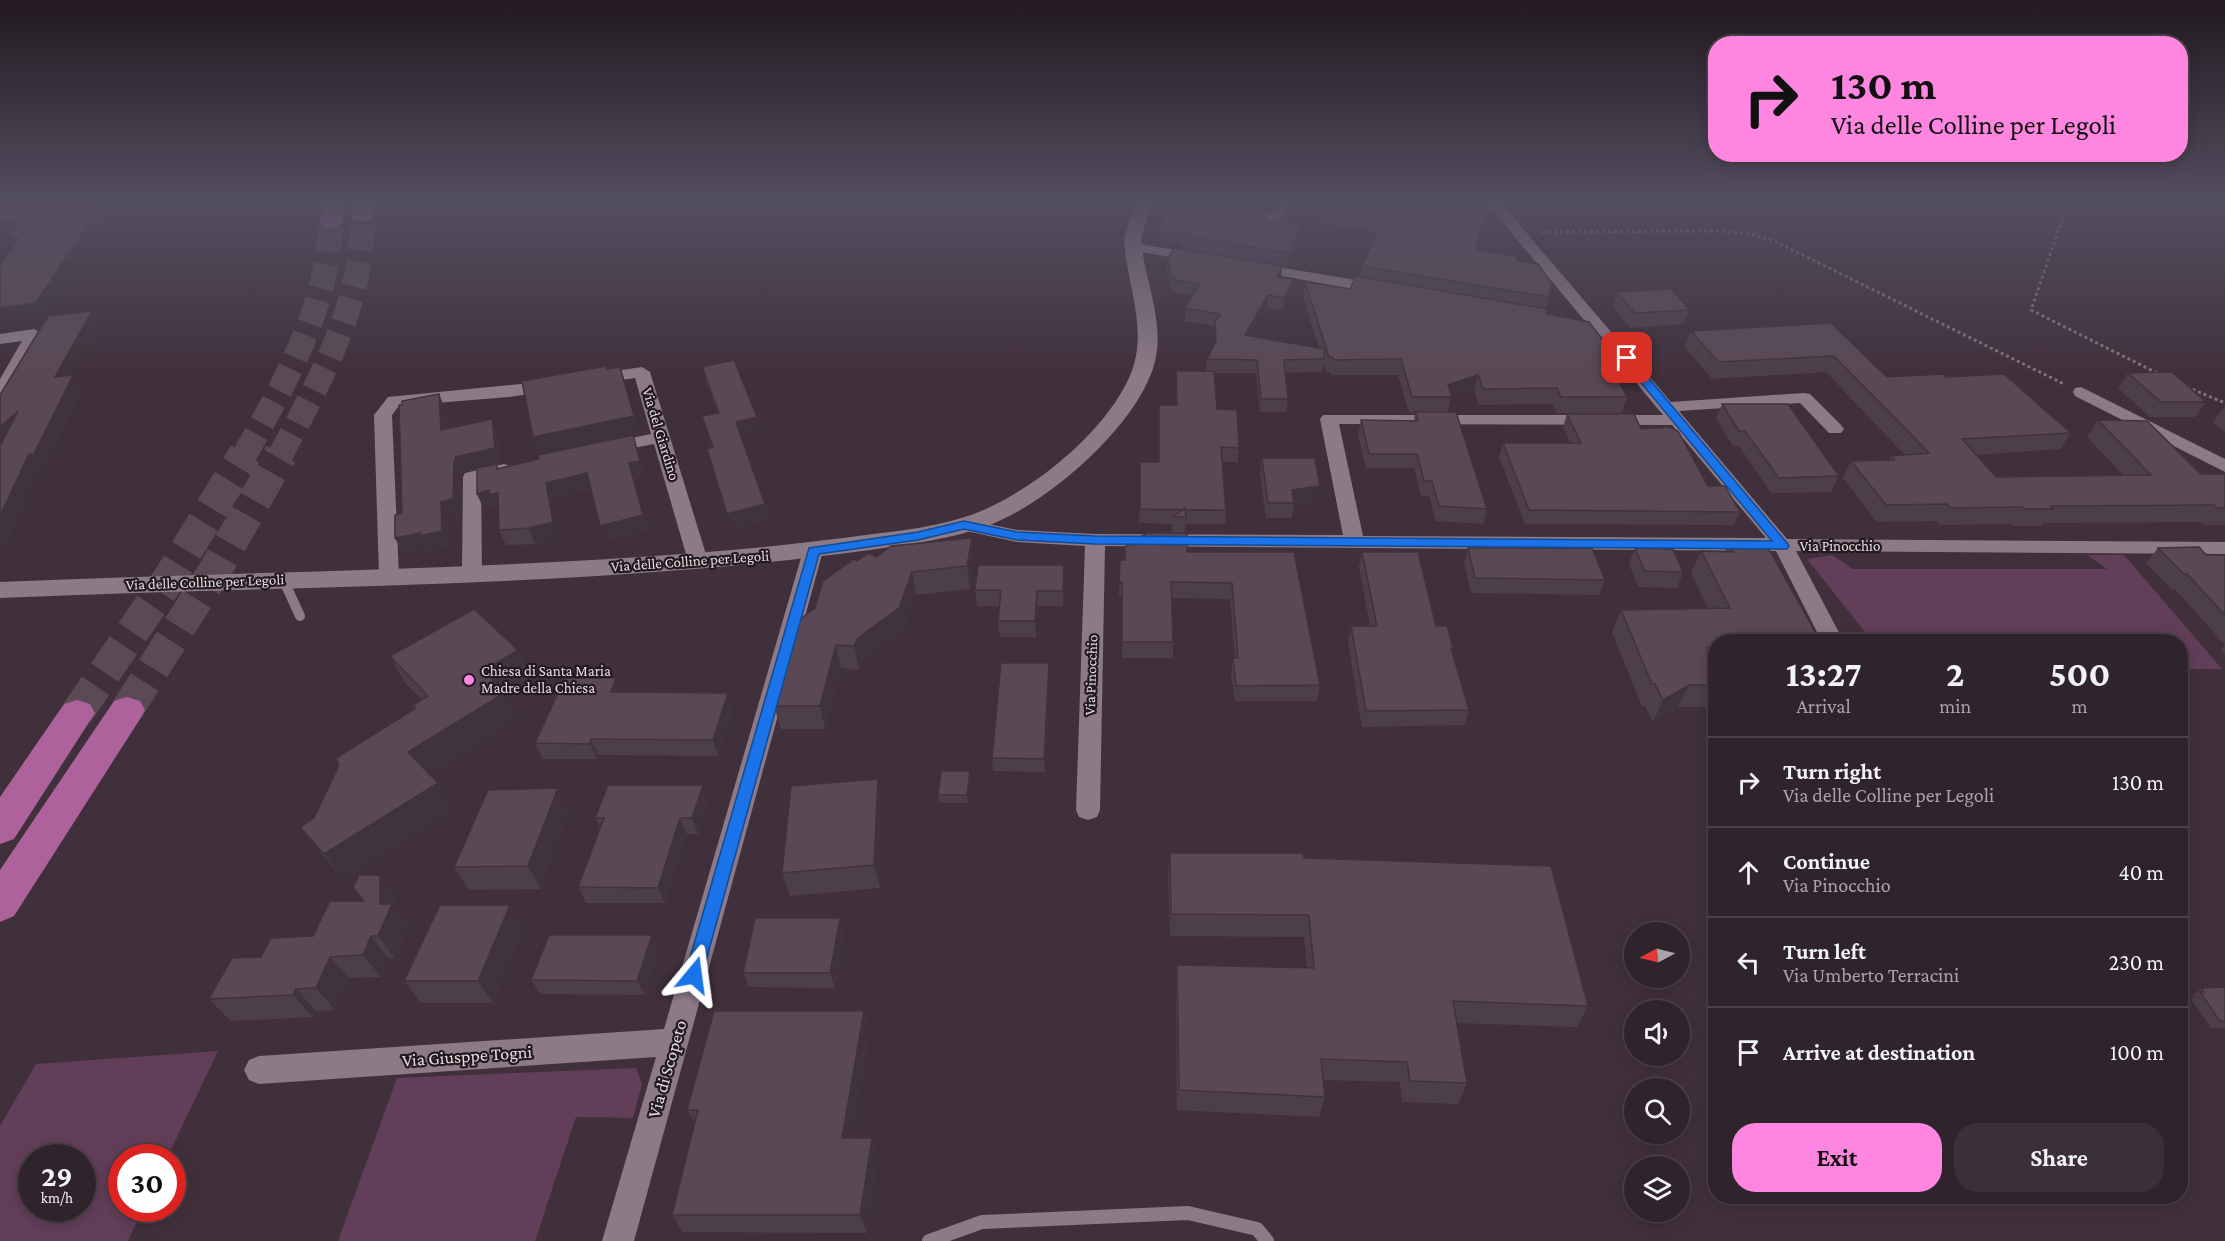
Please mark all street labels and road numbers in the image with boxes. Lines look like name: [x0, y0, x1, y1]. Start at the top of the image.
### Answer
street label: Via del Giardino: [639, 386, 683, 482]
street label: Via Pinocchio: [1800, 538, 1880, 554]
street label: Via delle Colline per Legoli: [610, 547, 770, 576]
street label: Via delle Colline per Legoli: [126, 571, 285, 594]
street label: Via Pinocchio: [1082, 634, 1100, 716]
street label: Via di Scopeto: [643, 1018, 691, 1120]
street label: Via Giusppe Togni: [401, 1041, 533, 1071]

